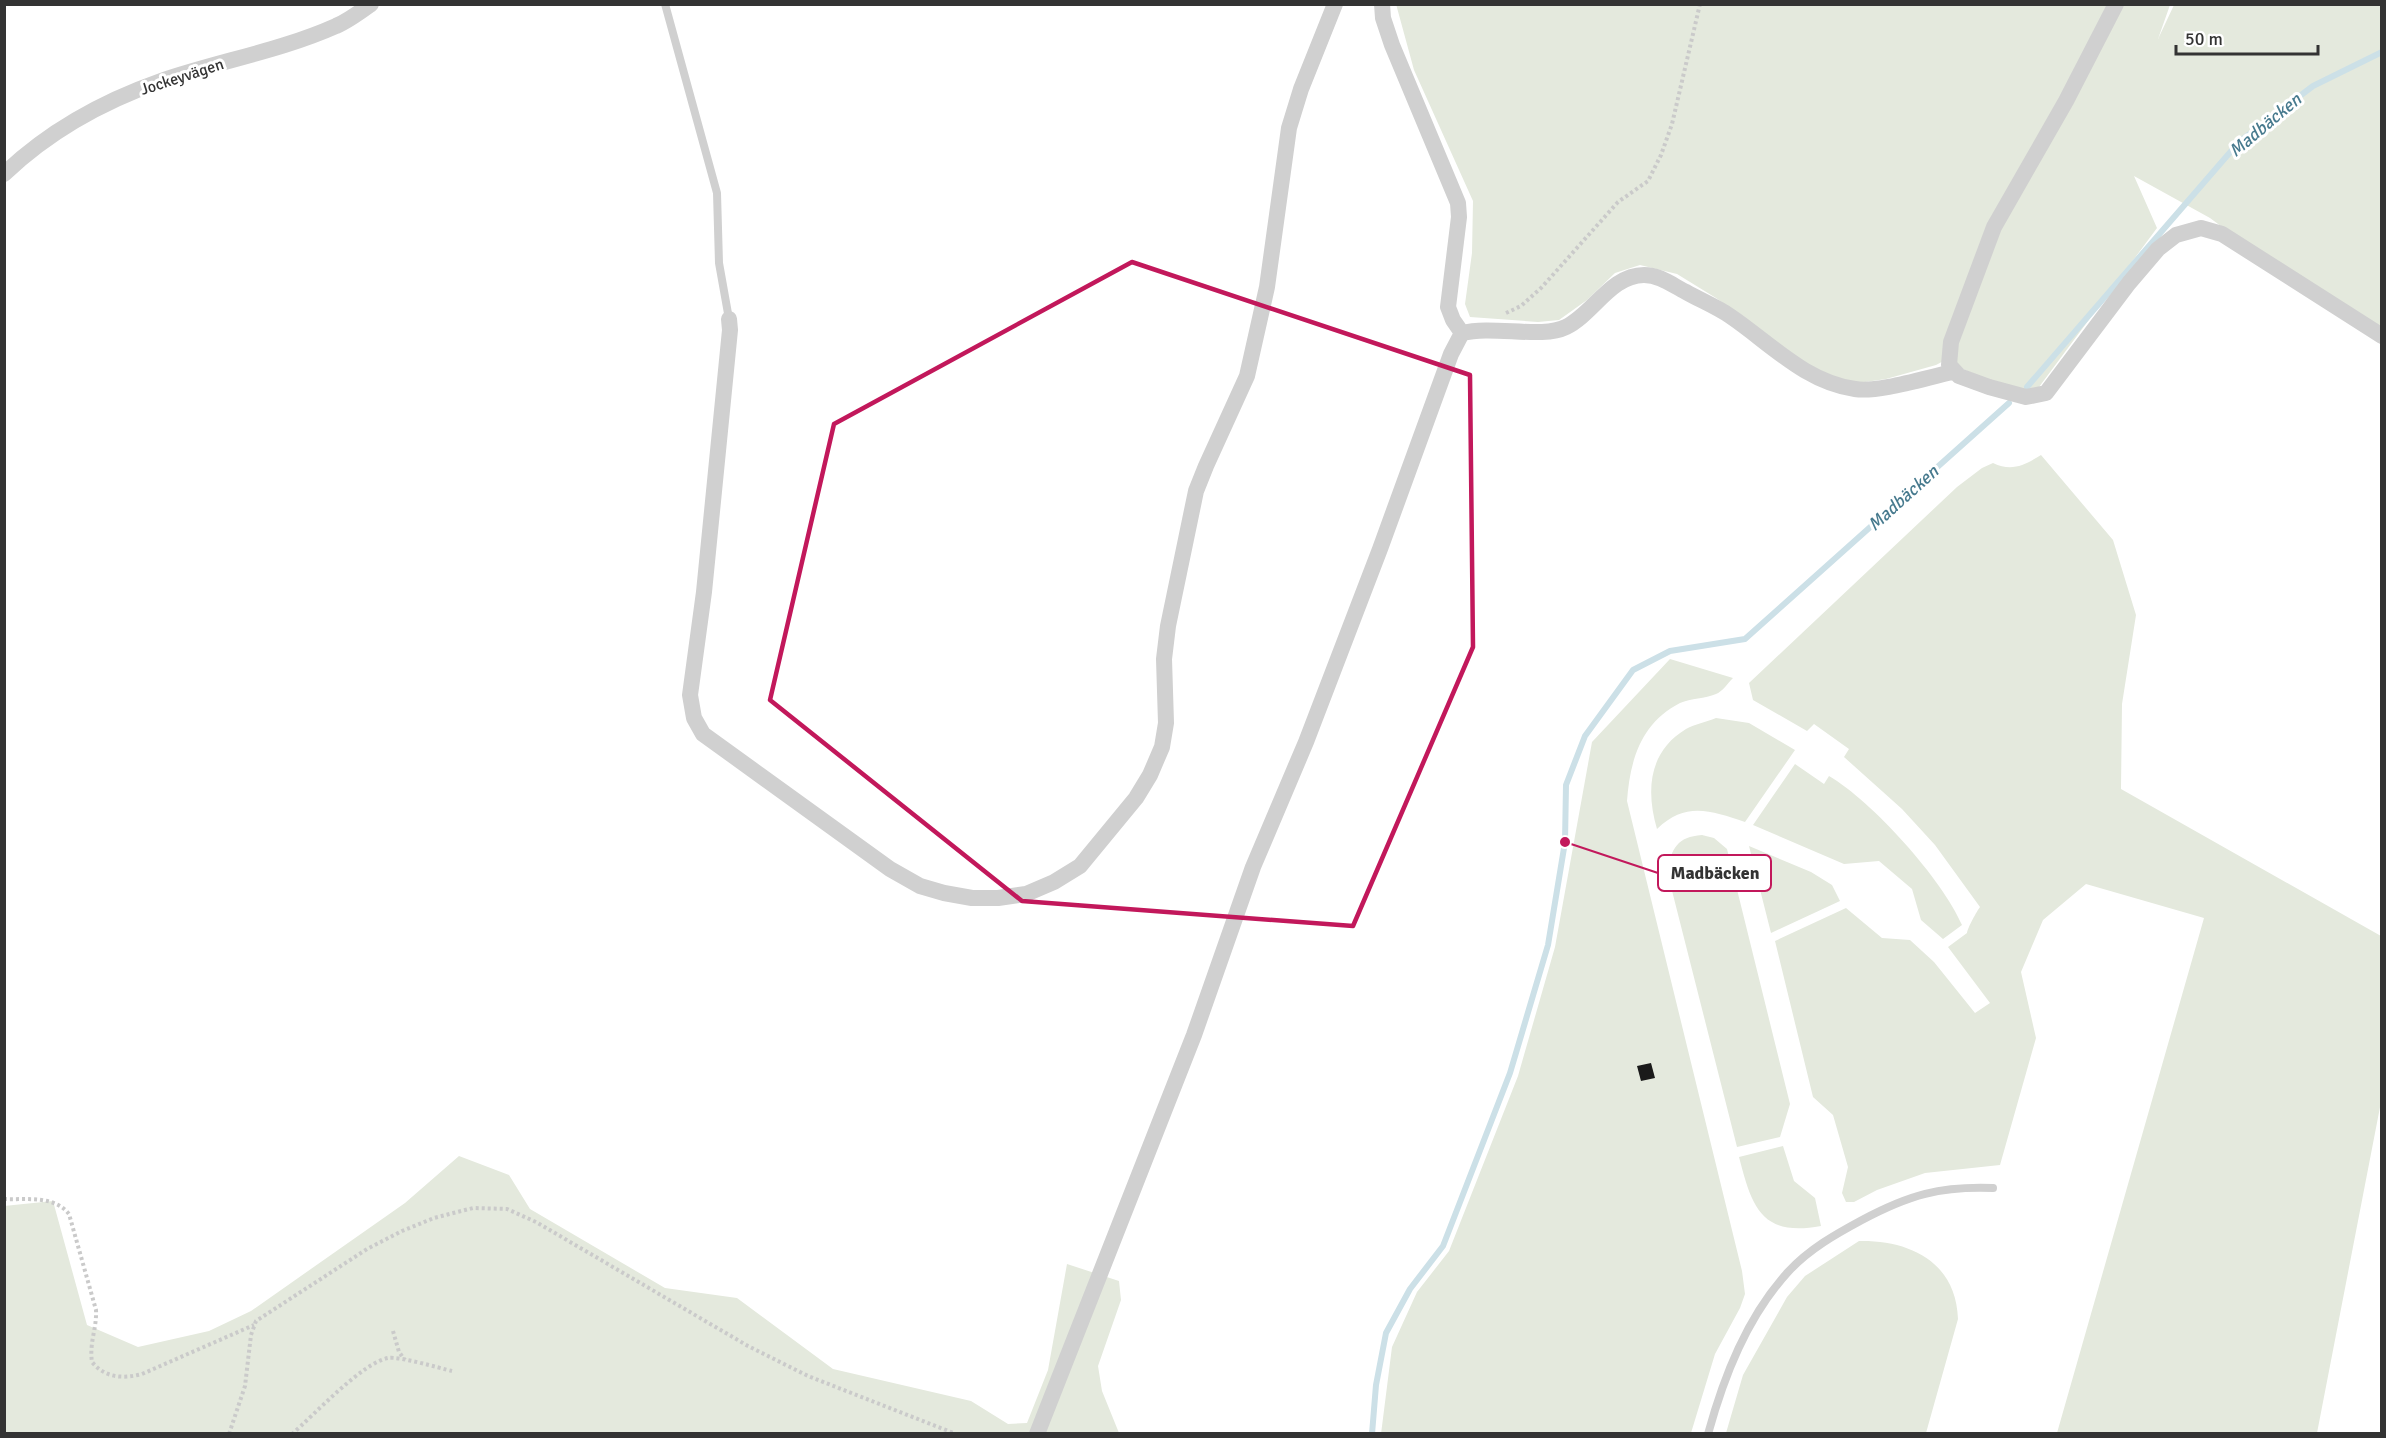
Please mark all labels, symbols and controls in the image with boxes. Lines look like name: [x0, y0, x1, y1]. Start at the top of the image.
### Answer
scale bar: [2176, 18, 2318, 56]
text: 50 m: [2185, 28, 2223, 50]
street label: Jockeyvägen: [138, 54, 226, 100]
water label: Madbäcken: [2224, 88, 2307, 162]
water label: Madbäcken: [1863, 460, 1944, 536]
callout: Madbäcken: [1658, 855, 1771, 891]
text: Madbäcken: [1670, 862, 1760, 884]

